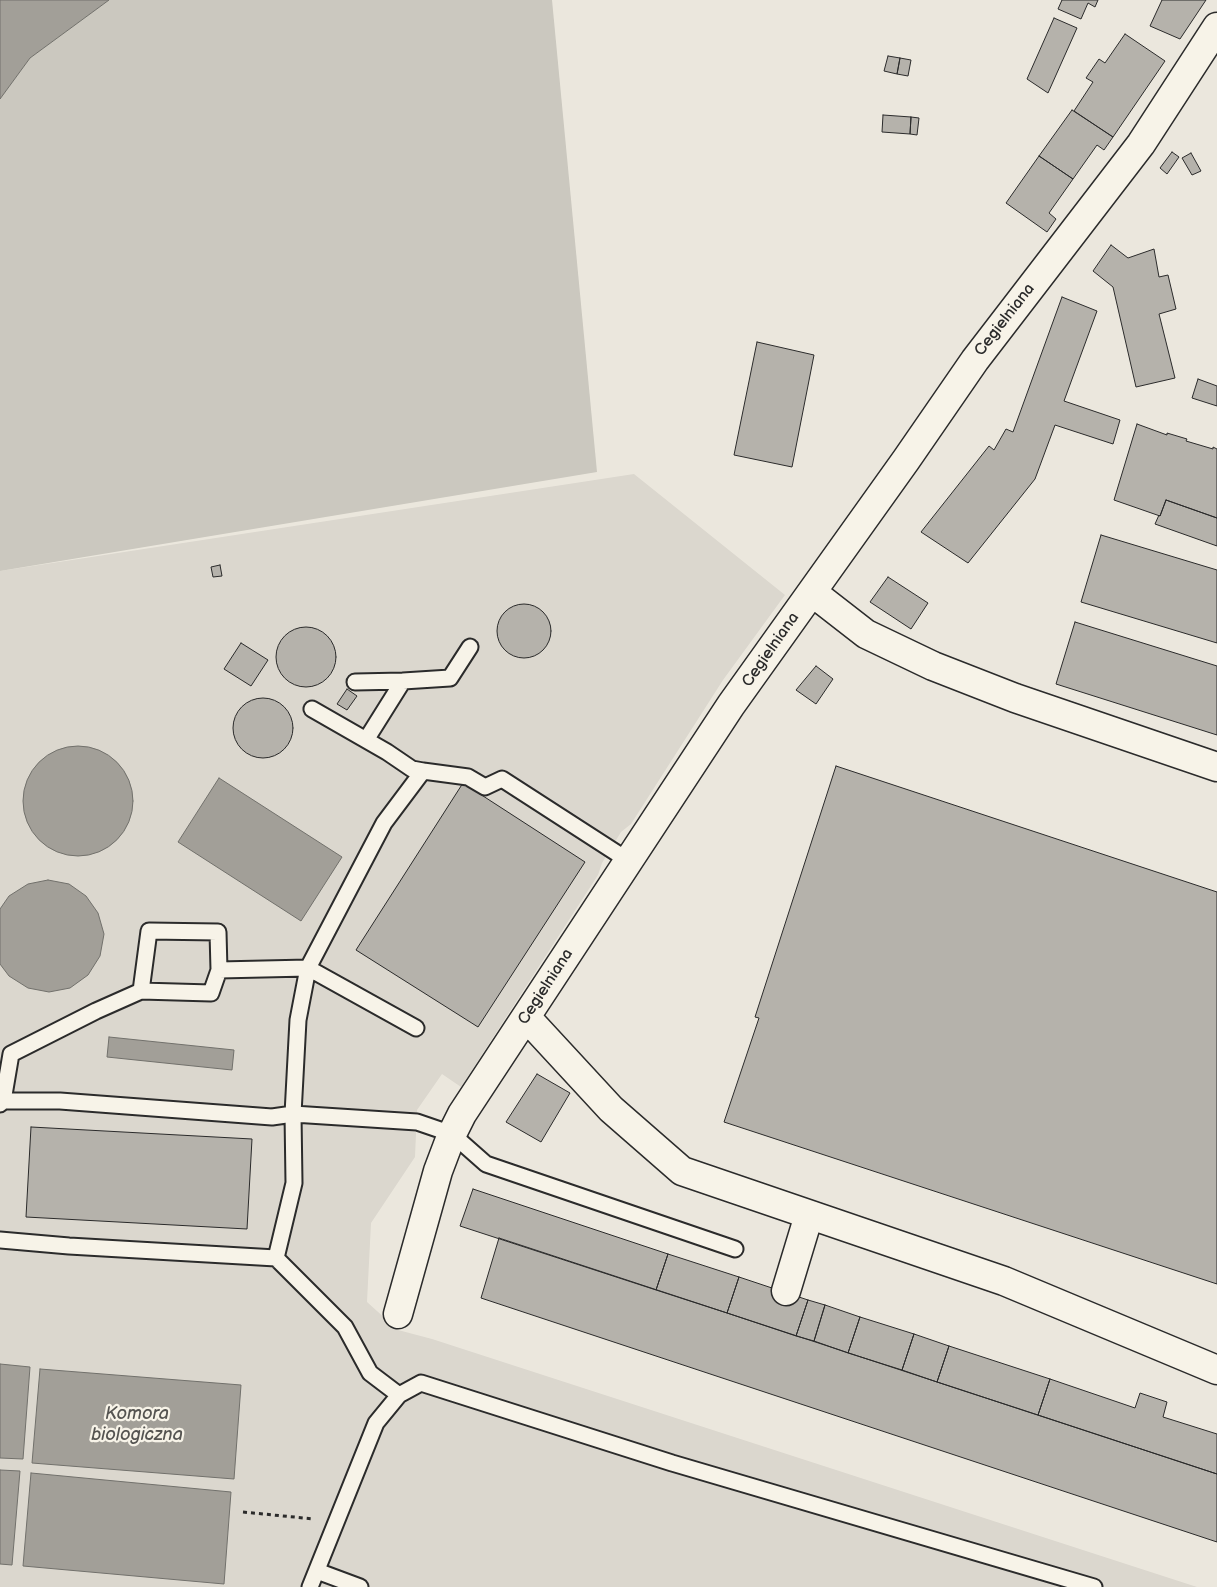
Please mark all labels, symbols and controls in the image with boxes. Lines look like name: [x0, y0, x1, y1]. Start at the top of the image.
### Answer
street label: Cegielniana: [971, 280, 1039, 360]
street label: Cegielniana: [738, 609, 804, 691]
street label: Cegielniana: [514, 945, 578, 1029]
water label: Komora biologiczna: [91, 1403, 183, 1446]

